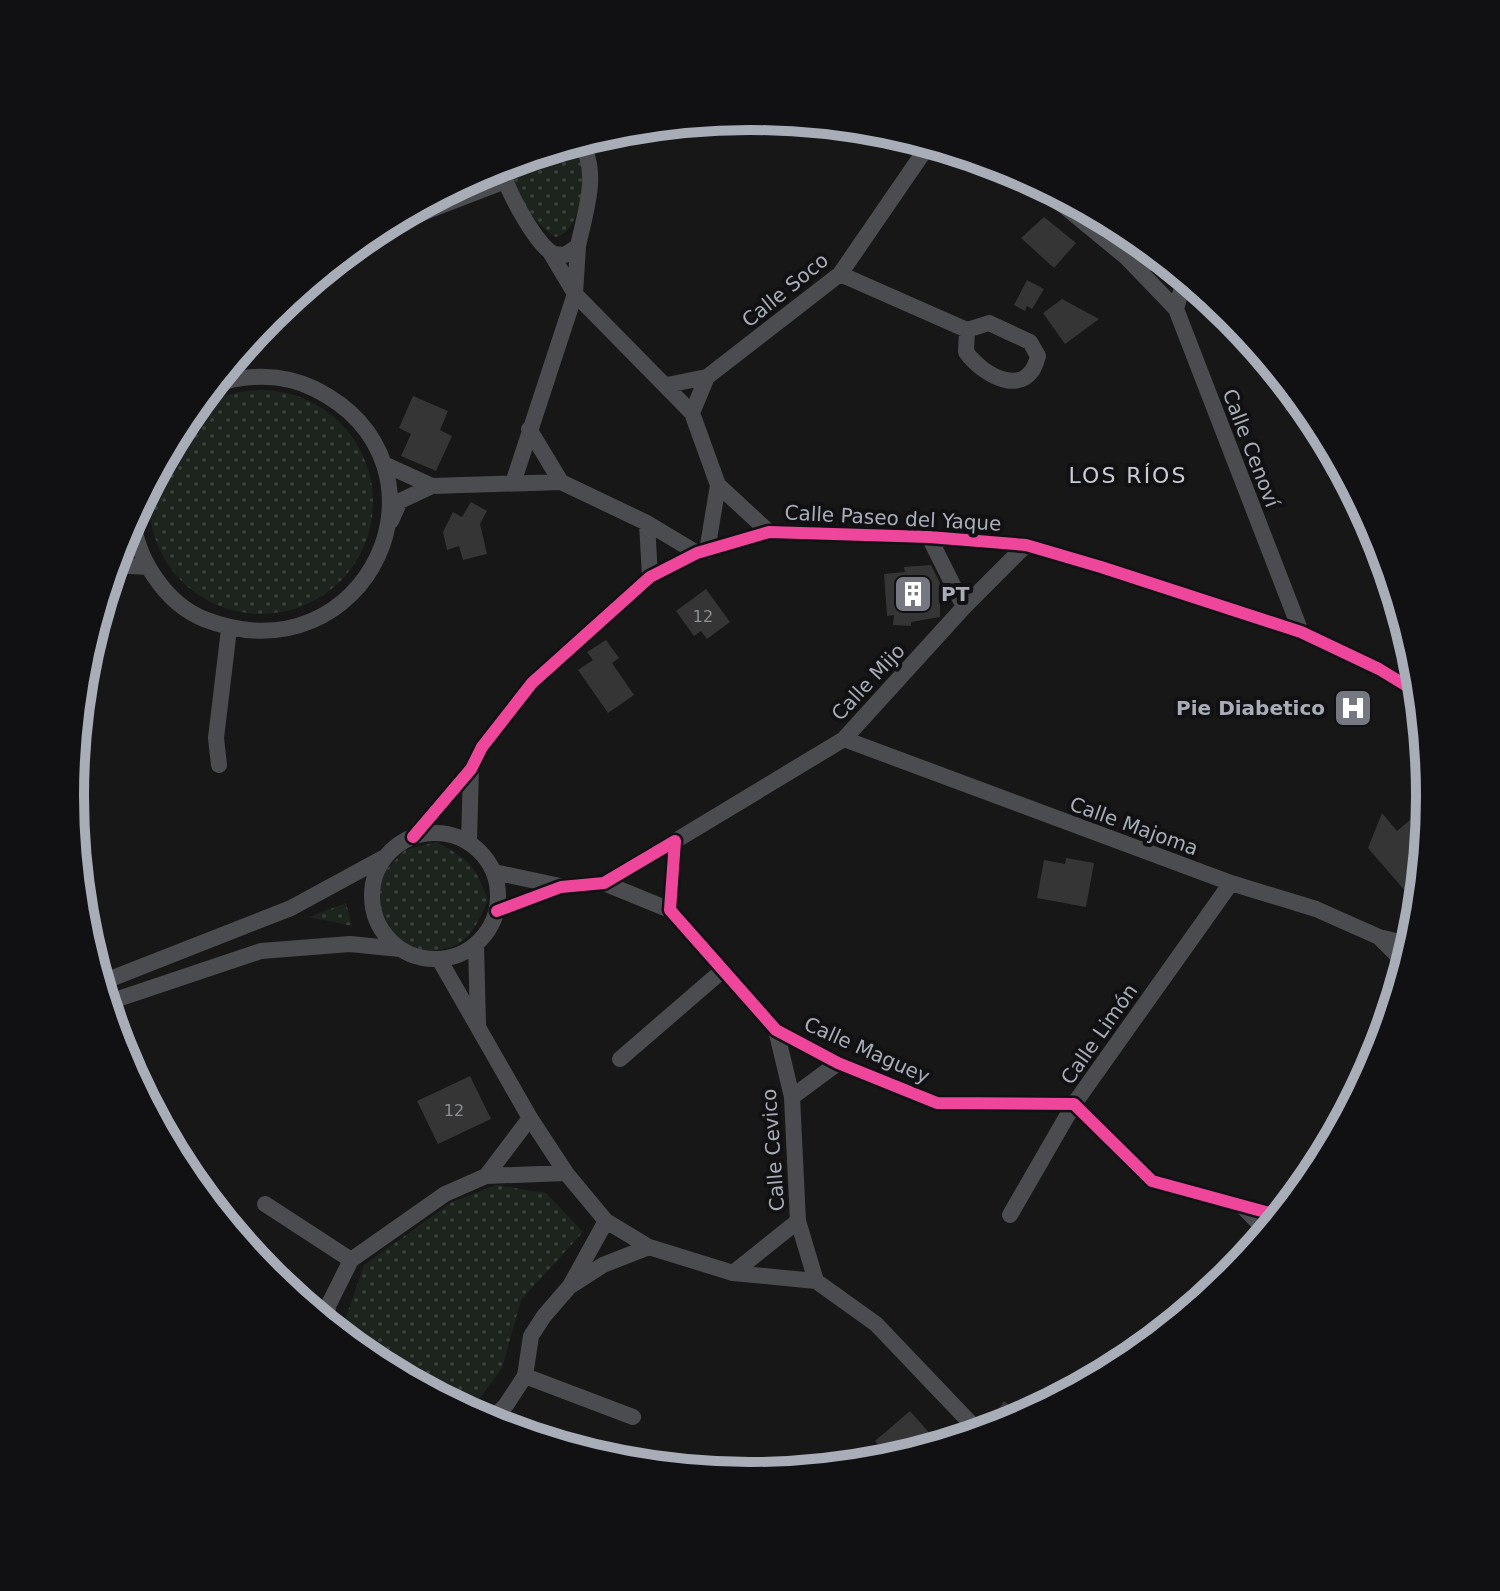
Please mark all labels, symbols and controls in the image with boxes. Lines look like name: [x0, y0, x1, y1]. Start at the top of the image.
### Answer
street label: Calle Soco: [737, 248, 833, 332]
street label: Calle Cenoví: [1217, 386, 1285, 512]
district label: LOS RÍOS: [1069, 463, 1187, 488]
street label: Calle Paseo del Yaque: [784, 500, 1002, 536]
building icon: PT: [892, 573, 934, 615]
place label: PT: [941, 582, 970, 606]
house number: 12: [693, 607, 713, 626]
street label: Calle Mijo: [826, 638, 910, 726]
hospital icon: Pie Diabetico: [1332, 687, 1374, 729]
place label: Pie Diabetico: [1176, 696, 1325, 720]
street label: Calle Majoma: [1066, 792, 1202, 860]
street label: Calle Limón: [1056, 979, 1142, 1089]
street label: Calle Maguey: [800, 1012, 934, 1088]
street label: Calle Cevico: [757, 1088, 789, 1212]
house number: 12: [444, 1101, 464, 1120]

